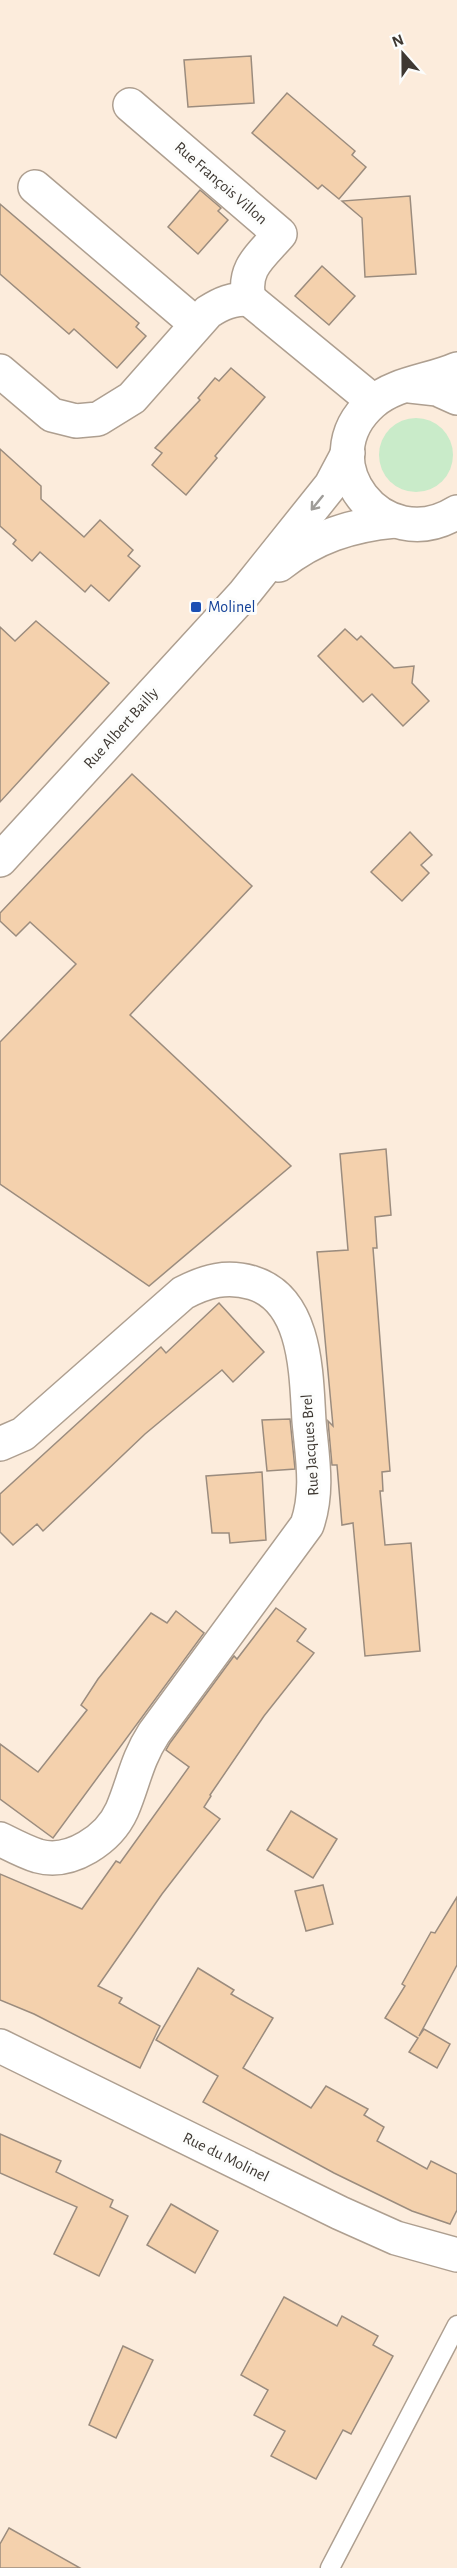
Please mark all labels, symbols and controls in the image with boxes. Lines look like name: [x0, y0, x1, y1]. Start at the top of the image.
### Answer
north arrow: [373, 24, 433, 84]
text: N: [390, 31, 406, 50]
street label: Rue François Villon: [172, 139, 270, 227]
one-way arrow: [311, 495, 324, 511]
place label: Molinel: [208, 599, 256, 615]
marker: Molinel: [189, 600, 203, 614]
street label: Rue Albert Bailly: [81, 684, 162, 772]
street label: Rue Jacques Brel: [298, 1394, 322, 1496]
street label: Rue du Molinel: [181, 2129, 271, 2185]

